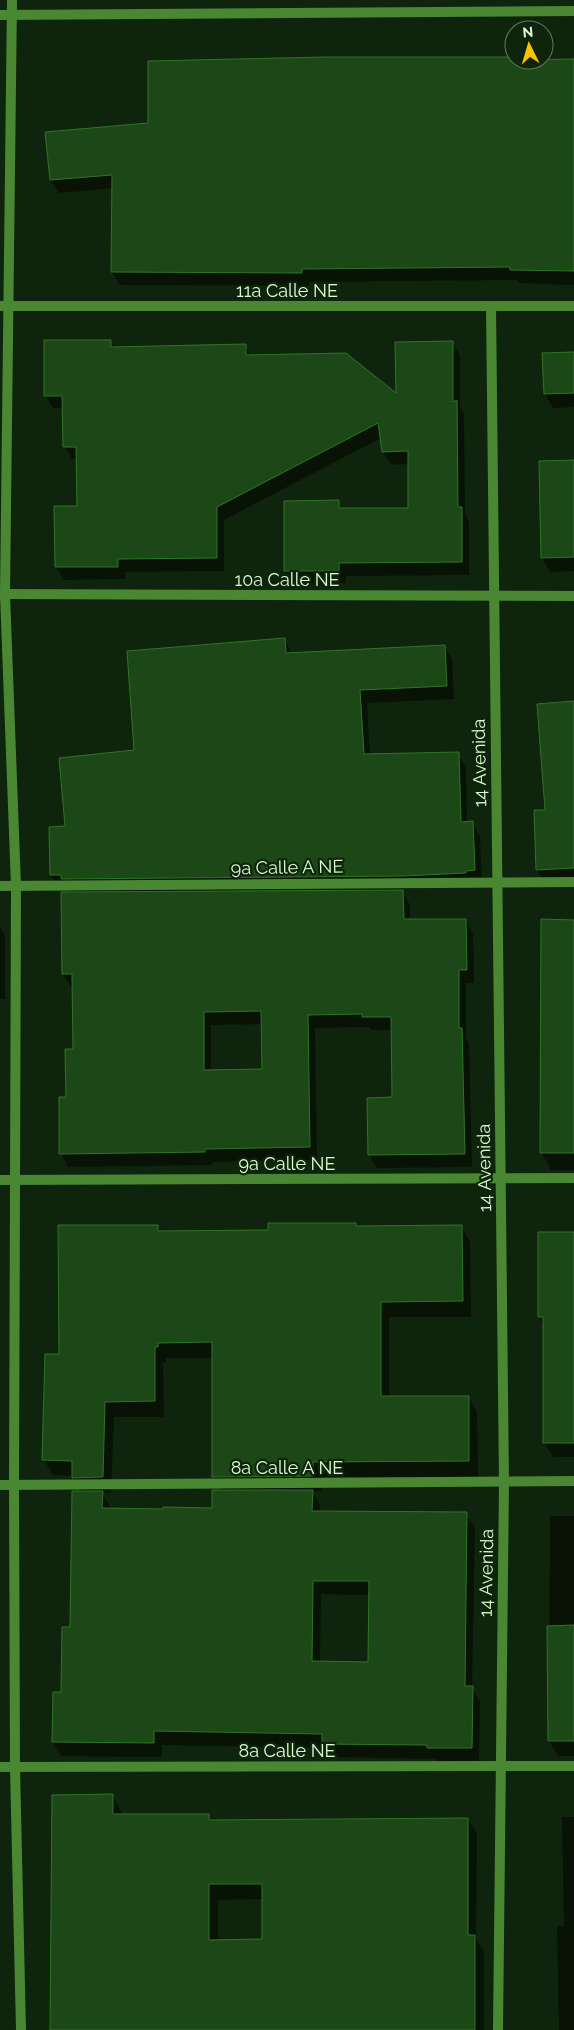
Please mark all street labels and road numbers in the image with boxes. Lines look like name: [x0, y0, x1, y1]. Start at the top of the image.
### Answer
street label: 11a Calle NE: [236, 280, 338, 301]
street label: 10a Calle NE: [234, 569, 340, 590]
street label: 14 Avenida: [468, 719, 490, 807]
street label: 9a Calle A NE: [231, 856, 343, 878]
street label: 14 Avenida: [473, 1124, 495, 1212]
street label: 9a Calle NE: [239, 1153, 335, 1174]
street label: 8a Calle A NE: [231, 1457, 343, 1478]
street label: 14 Avenida: [475, 1529, 497, 1617]
street label: 8a Calle NE: [238, 1740, 336, 1761]

